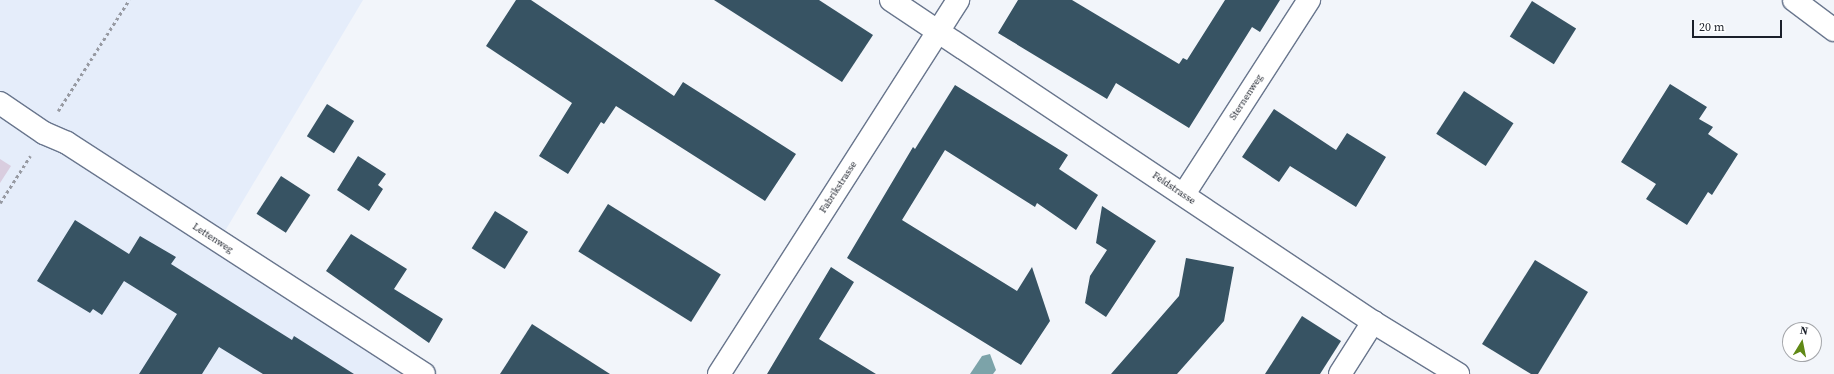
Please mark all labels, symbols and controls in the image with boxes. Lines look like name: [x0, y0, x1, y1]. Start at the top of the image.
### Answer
scale bar: [1694, 12, 1784, 38]
text: 20 m: [1699, 19, 1725, 35]
street label: Sternenweg: [1227, 72, 1265, 122]
street label: Fabrikstrasse: [817, 159, 859, 215]
street label: Feldstrasse: [1150, 169, 1198, 207]
street label: Lettenweg: [190, 220, 236, 256]
north arrow: [1782, 322, 1822, 362]
text: N: [1799, 323, 1809, 339]

